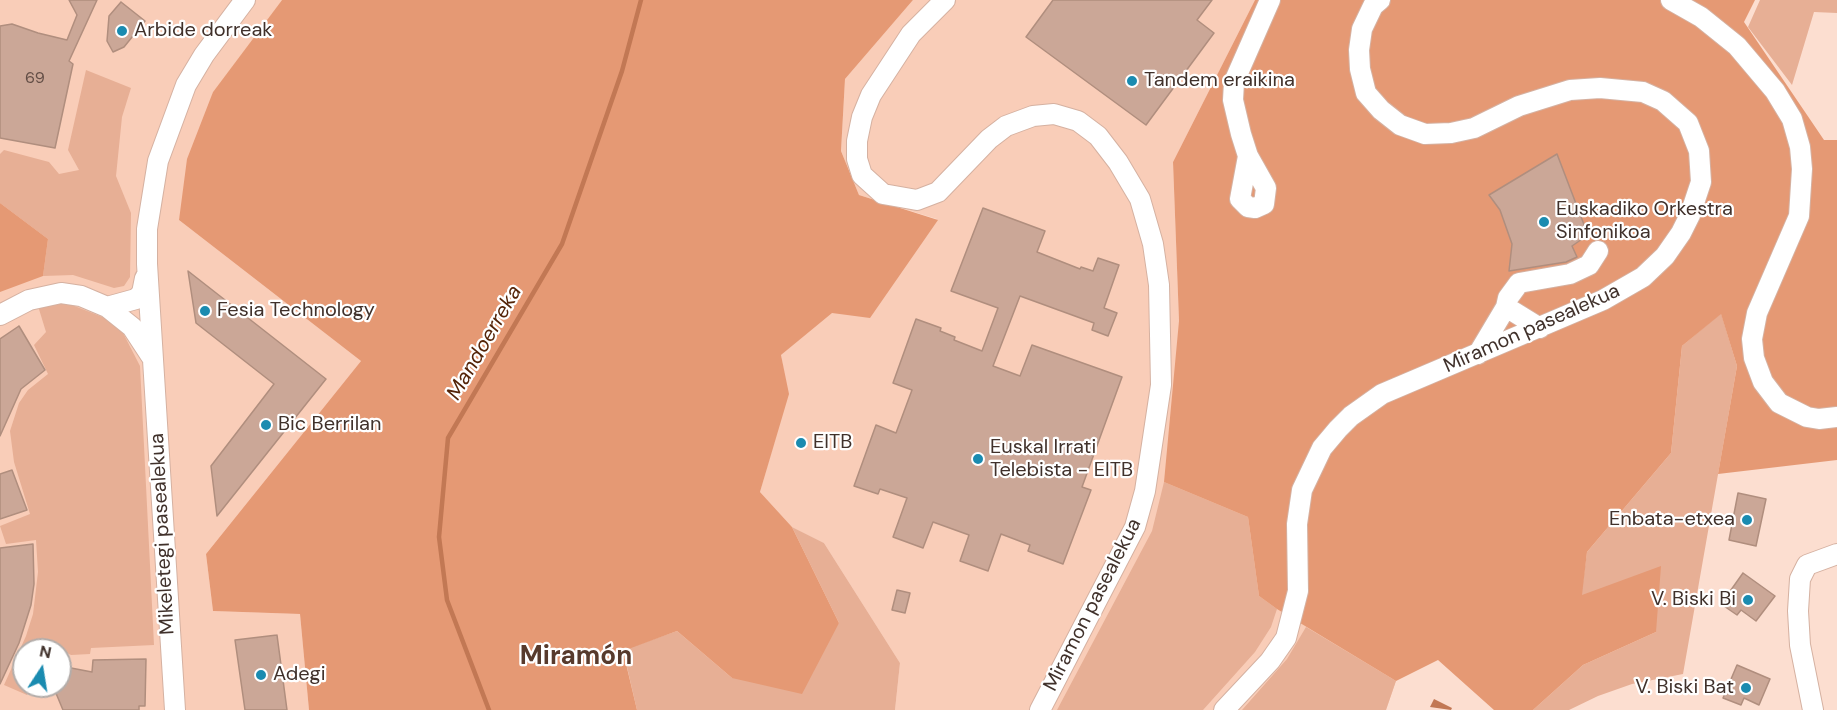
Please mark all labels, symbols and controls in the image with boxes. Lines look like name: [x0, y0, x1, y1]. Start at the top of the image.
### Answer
place label: Arbide dorreak: [134, 19, 272, 43]
marker: Arbide dorreak: [115, 24, 129, 38]
house number: 69: [25, 69, 45, 89]
place label: Tandem eraikina: [1144, 69, 1295, 93]
marker: Tandem eraikina: [1125, 74, 1139, 88]
place label: Euskadiko Orkestra Sinfonikoa: [1556, 198, 1733, 245]
marker: Euskadiko Orkestra Sinfonikoa: [1537, 215, 1551, 229]
street label: Miramon pasealekua: [1440, 279, 1624, 379]
water label: Mandoerreka: [442, 281, 528, 405]
place label: Fesia Technology: [217, 299, 375, 323]
marker: Fesia Technology: [198, 304, 212, 318]
place label: Bic Berrilan: [278, 413, 381, 437]
marker: Bic Berrilan: [259, 418, 273, 432]
place label: EITB: [813, 431, 852, 455]
street label: Mikeletegi pasealekua: [146, 433, 180, 635]
marker: EITB: [794, 436, 808, 450]
place label: Euskal Irrati Telebista - EITB: [990, 436, 1133, 483]
marker: Euskal Irrati Telebista - EITB: [971, 452, 985, 466]
place label: Enbata-etxea: [1609, 508, 1735, 532]
marker: Enbata-etxea: [1740, 513, 1754, 527]
street label: Miramon pasealekua: [1039, 515, 1147, 695]
place label: V. Biski Bi: [1651, 588, 1736, 612]
marker: V. Biski Bi: [1741, 593, 1755, 607]
north arrow: [12, 638, 72, 698]
text: N: [38, 640, 53, 663]
district label: Miramón: [520, 641, 632, 673]
place label: Adegi: [273, 663, 326, 687]
marker: Adegi: [254, 668, 268, 682]
place label: V. Biski Bat: [1635, 676, 1734, 700]
marker: V. Biski Bat: [1739, 681, 1753, 695]

